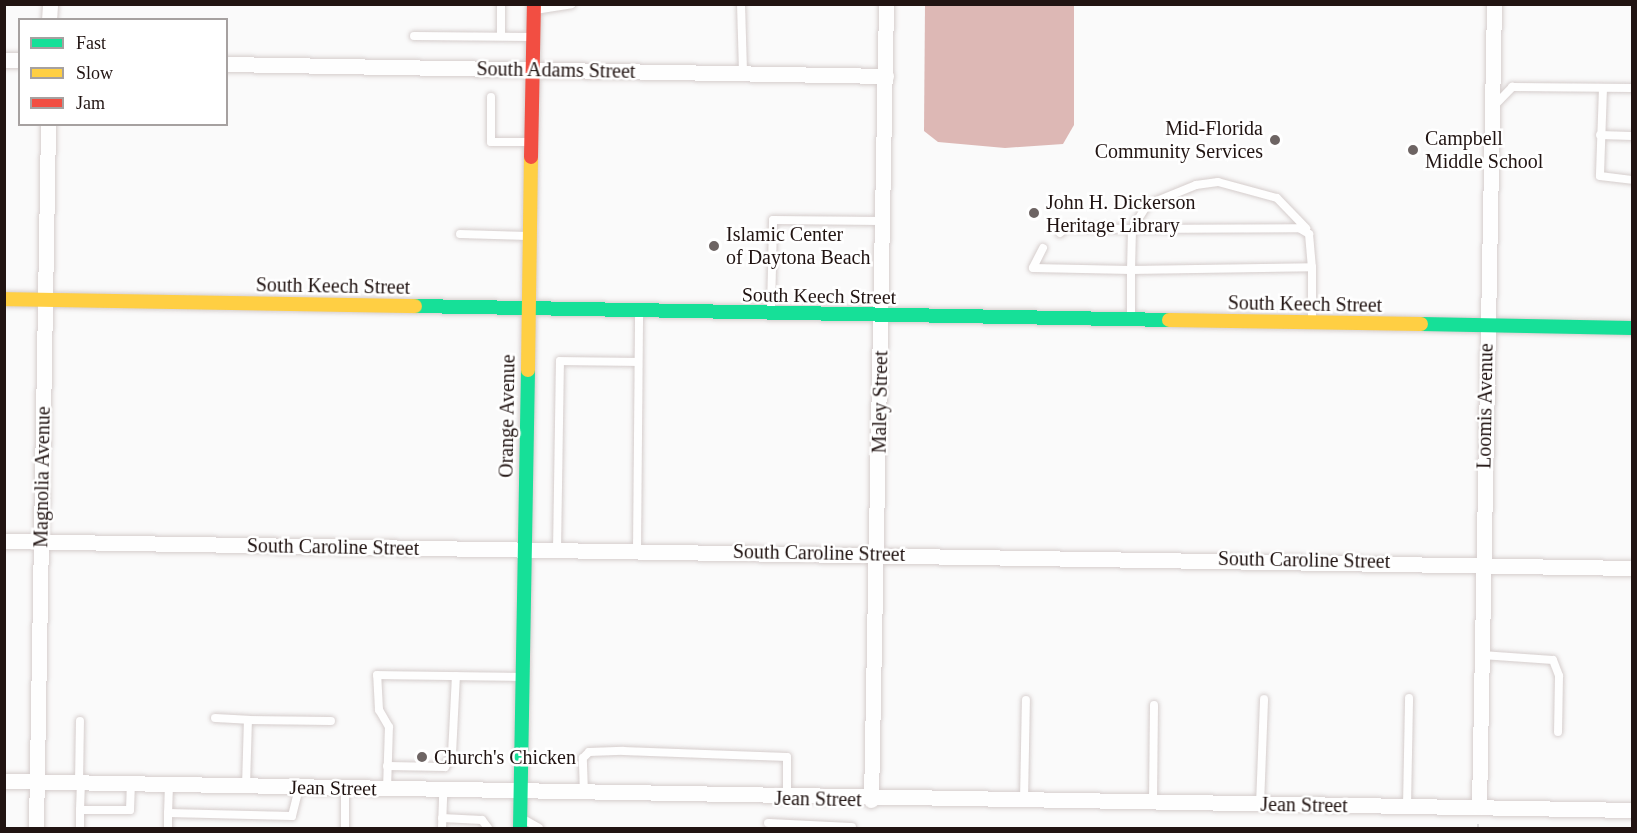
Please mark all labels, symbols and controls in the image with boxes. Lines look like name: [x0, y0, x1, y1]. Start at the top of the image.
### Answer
legend: [18, 18, 228, 126]
text: Fast: [76, 33, 106, 53]
street label: South Adams Street: [476, 57, 636, 83]
text: Slow: [76, 63, 113, 83]
text: Jam: [76, 93, 105, 113]
place label: Mid-Florida Community Services: [1095, 116, 1263, 163]
place label: Campbell Middle School: [1425, 126, 1543, 173]
marker: Mid-Florida Community Services: [1268, 133, 1282, 147]
marker: Campbell Middle School: [1406, 143, 1420, 157]
place label: John H. Dickerson Heritage Library: [1046, 190, 1195, 237]
marker: John H. Dickerson Heritage Library: [1027, 206, 1041, 220]
place label: Islamic Center of Daytona Beach: [726, 222, 870, 269]
marker: Islamic Center of Daytona Beach: [707, 239, 721, 253]
street label: South Keech Street: [256, 273, 410, 299]
street label: South Keech Street: [742, 283, 896, 309]
street label: South Keech Street: [1228, 291, 1382, 317]
street label: Loomis Avenue: [1472, 342, 1498, 470]
street label: Maley Street: [867, 350, 893, 454]
street label: Orange Avenue: [494, 354, 520, 478]
street label: Magnolia Avenue: [29, 406, 55, 548]
street label: South Caroline Street: [247, 533, 419, 561]
street label: South Caroline Street: [733, 539, 905, 567]
street label: South Caroline Street: [1218, 546, 1390, 574]
place label: Church's Chicken: [434, 745, 576, 769]
marker: Church's Chicken: [415, 750, 429, 764]
street label: Jean Street: [289, 775, 377, 801]
street label: Jean Street: [774, 786, 862, 812]
street label: Jean Street: [1260, 792, 1348, 818]

